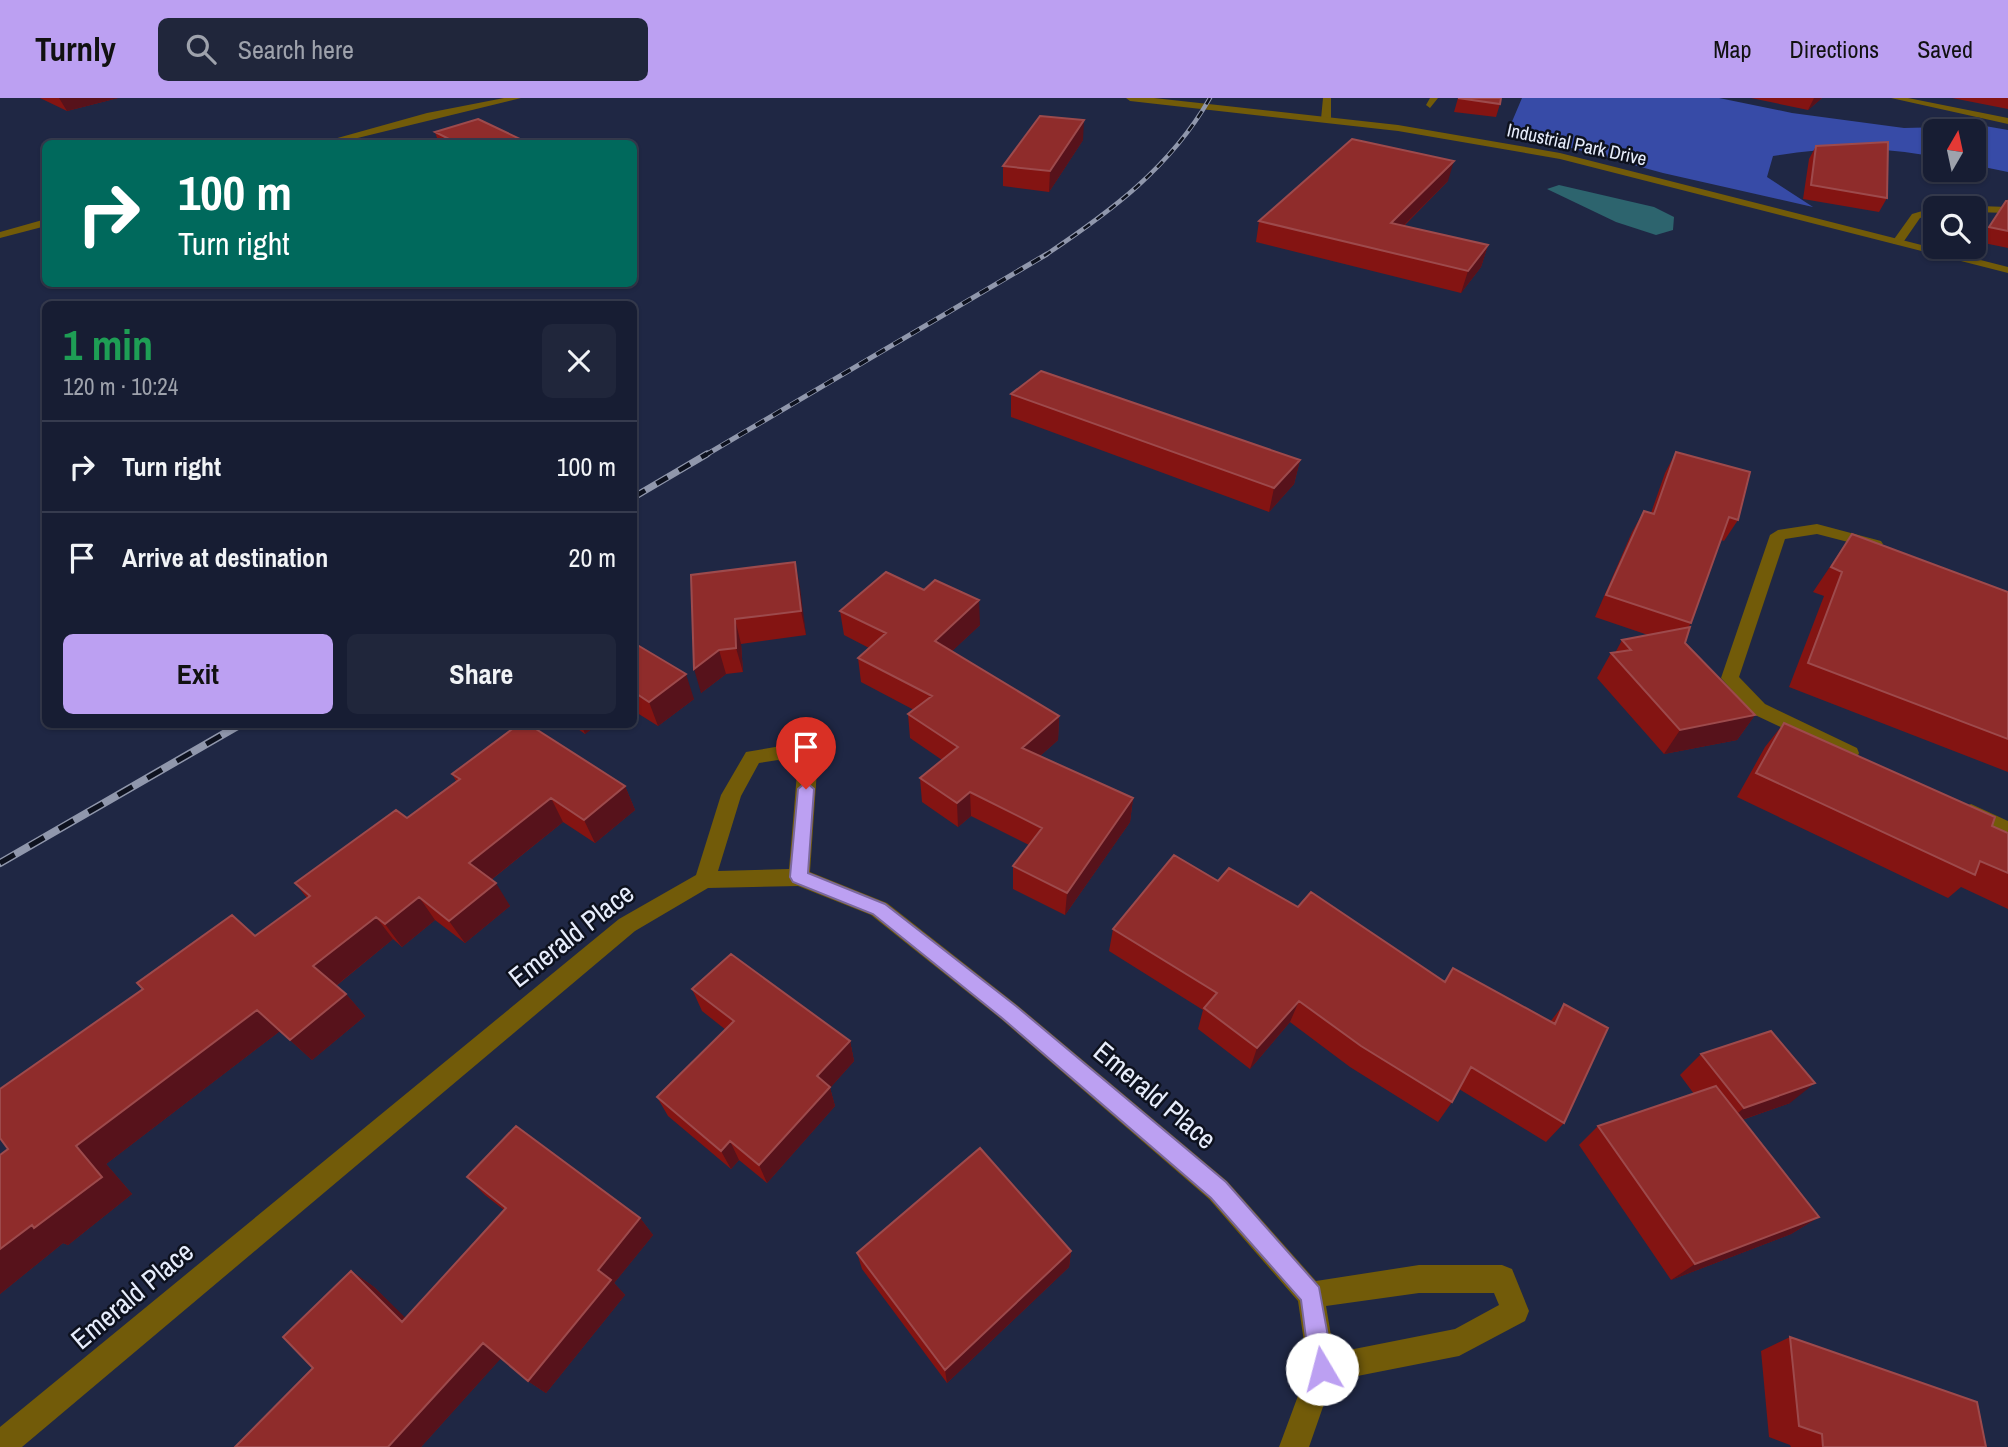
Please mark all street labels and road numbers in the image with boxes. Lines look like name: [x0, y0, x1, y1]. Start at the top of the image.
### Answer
street label: Industrial Park Drive: [1505, 117, 1649, 171]
street label: Emerald Place: [500, 874, 642, 996]
street label: Emerald Place: [1086, 1032, 1224, 1158]
street label: Emerald Place: [63, 1232, 201, 1358]

